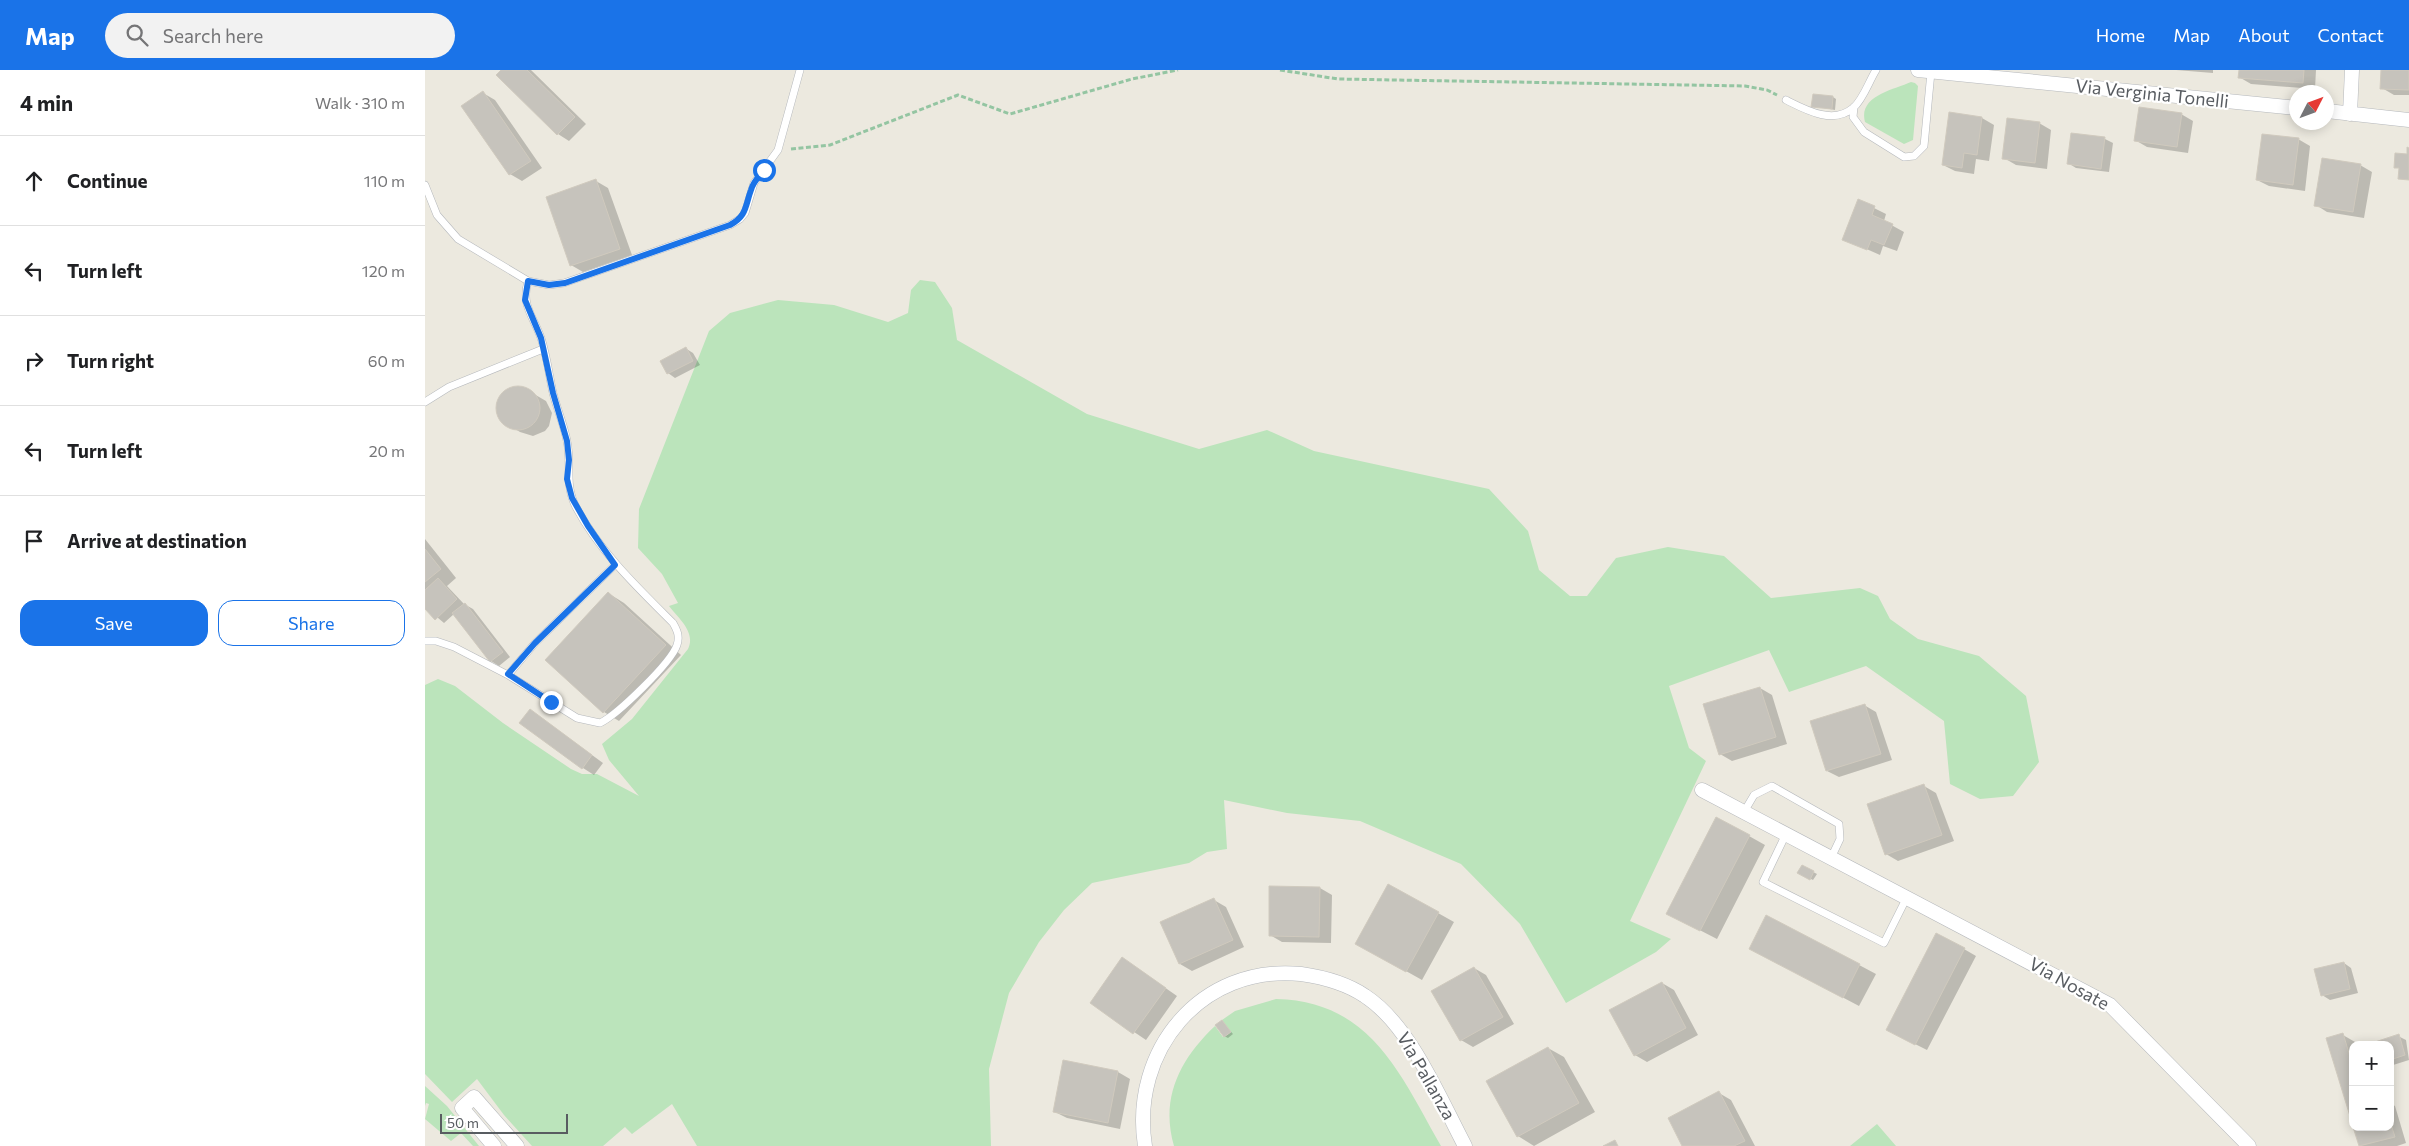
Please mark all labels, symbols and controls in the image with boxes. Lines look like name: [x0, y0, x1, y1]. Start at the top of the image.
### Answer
search box: [105, 13, 455, 58]
text: Map: [25, 21, 75, 50]
icon: search: [123, 21, 151, 49]
text: Search here: [163, 24, 263, 47]
text: Home: [2096, 24, 2145, 46]
text: Map: [2173, 24, 2210, 46]
text: About: [2238, 24, 2290, 46]
text: Contact: [2318, 24, 2384, 46]
street label: Via Verginia Tonelli: [2074, 74, 2230, 112]
north arrow: [2289, 85, 2334, 130]
text: 4 min: [20, 90, 73, 115]
text: Walk · 310 m: [315, 93, 405, 112]
route start: [753, 159, 776, 182]
icon: ahead: [20, 167, 48, 195]
text: Continue: [67, 169, 147, 192]
text: 110 m: [364, 171, 405, 190]
icon: left: [20, 257, 48, 285]
text: Turn left: [67, 259, 142, 282]
text: 120 m: [362, 261, 405, 280]
icon: right: [20, 347, 48, 375]
text: Turn right: [67, 349, 154, 372]
text: 60 m: [368, 351, 405, 370]
icon: left: [20, 437, 48, 465]
text: Turn left: [67, 439, 142, 462]
text: 20 m: [369, 441, 405, 460]
icon: arrive: [20, 527, 48, 555]
text: Arrive at destination: [67, 529, 247, 552]
button: Save: [20, 600, 208, 646]
button: Share: [218, 600, 405, 646]
route end: [540, 691, 563, 714]
street label: Via Nosate: [2026, 952, 2113, 1014]
street label: Via Pallanza: [1393, 1028, 1461, 1123]
map controls: [2349, 1041, 2394, 1131]
button: +: [2349, 1041, 2394, 1086]
button: −: [2349, 1086, 2394, 1131]
scale bar: [440, 1111, 567, 1134]
text: 50 m: [447, 1114, 479, 1131]

